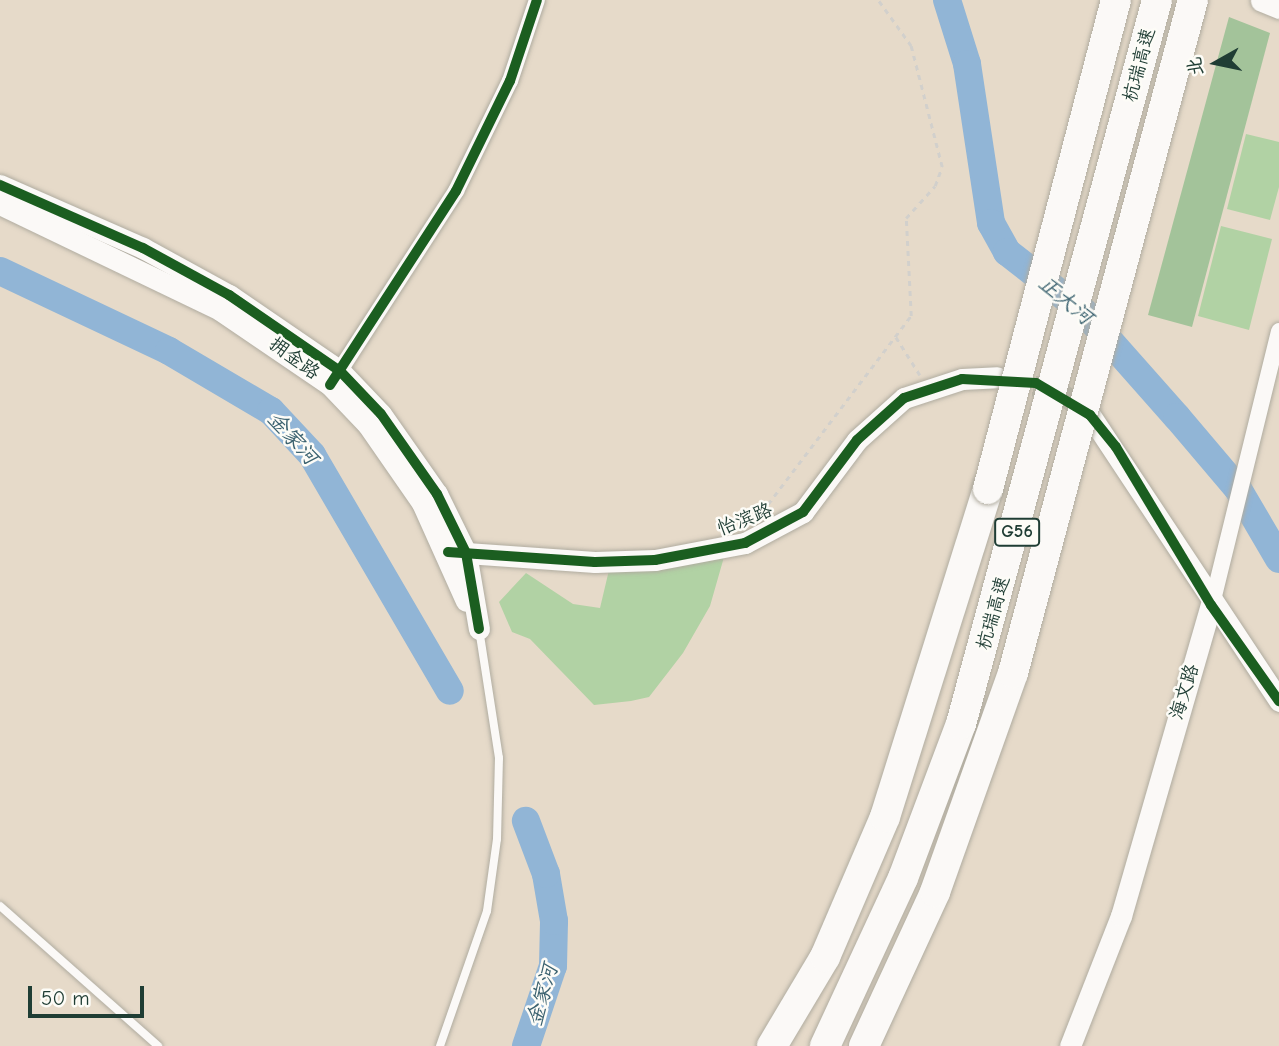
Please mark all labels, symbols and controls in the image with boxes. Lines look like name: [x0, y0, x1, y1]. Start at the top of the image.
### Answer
street label: 杭瑞高速: [1119, 25, 1161, 105]
north arrow: [1181, 28, 1251, 98]
text: 北: [1183, 55, 1208, 77]
water label: 正大河: [1034, 270, 1098, 330]
street label: 拥金路: [264, 333, 324, 385]
water label: 金家河: [263, 406, 323, 470]
street label: 怡滨路: [714, 499, 776, 541]
road number: G56: [992, 518, 1042, 546]
street label: 杭瑞高速: [973, 573, 1015, 653]
street label: 海文路: [1166, 661, 1204, 723]
water label: 金家河: [521, 961, 563, 1029]
scale bar: [32, 972, 147, 1016]
text: 50 m: [41, 986, 90, 1010]

